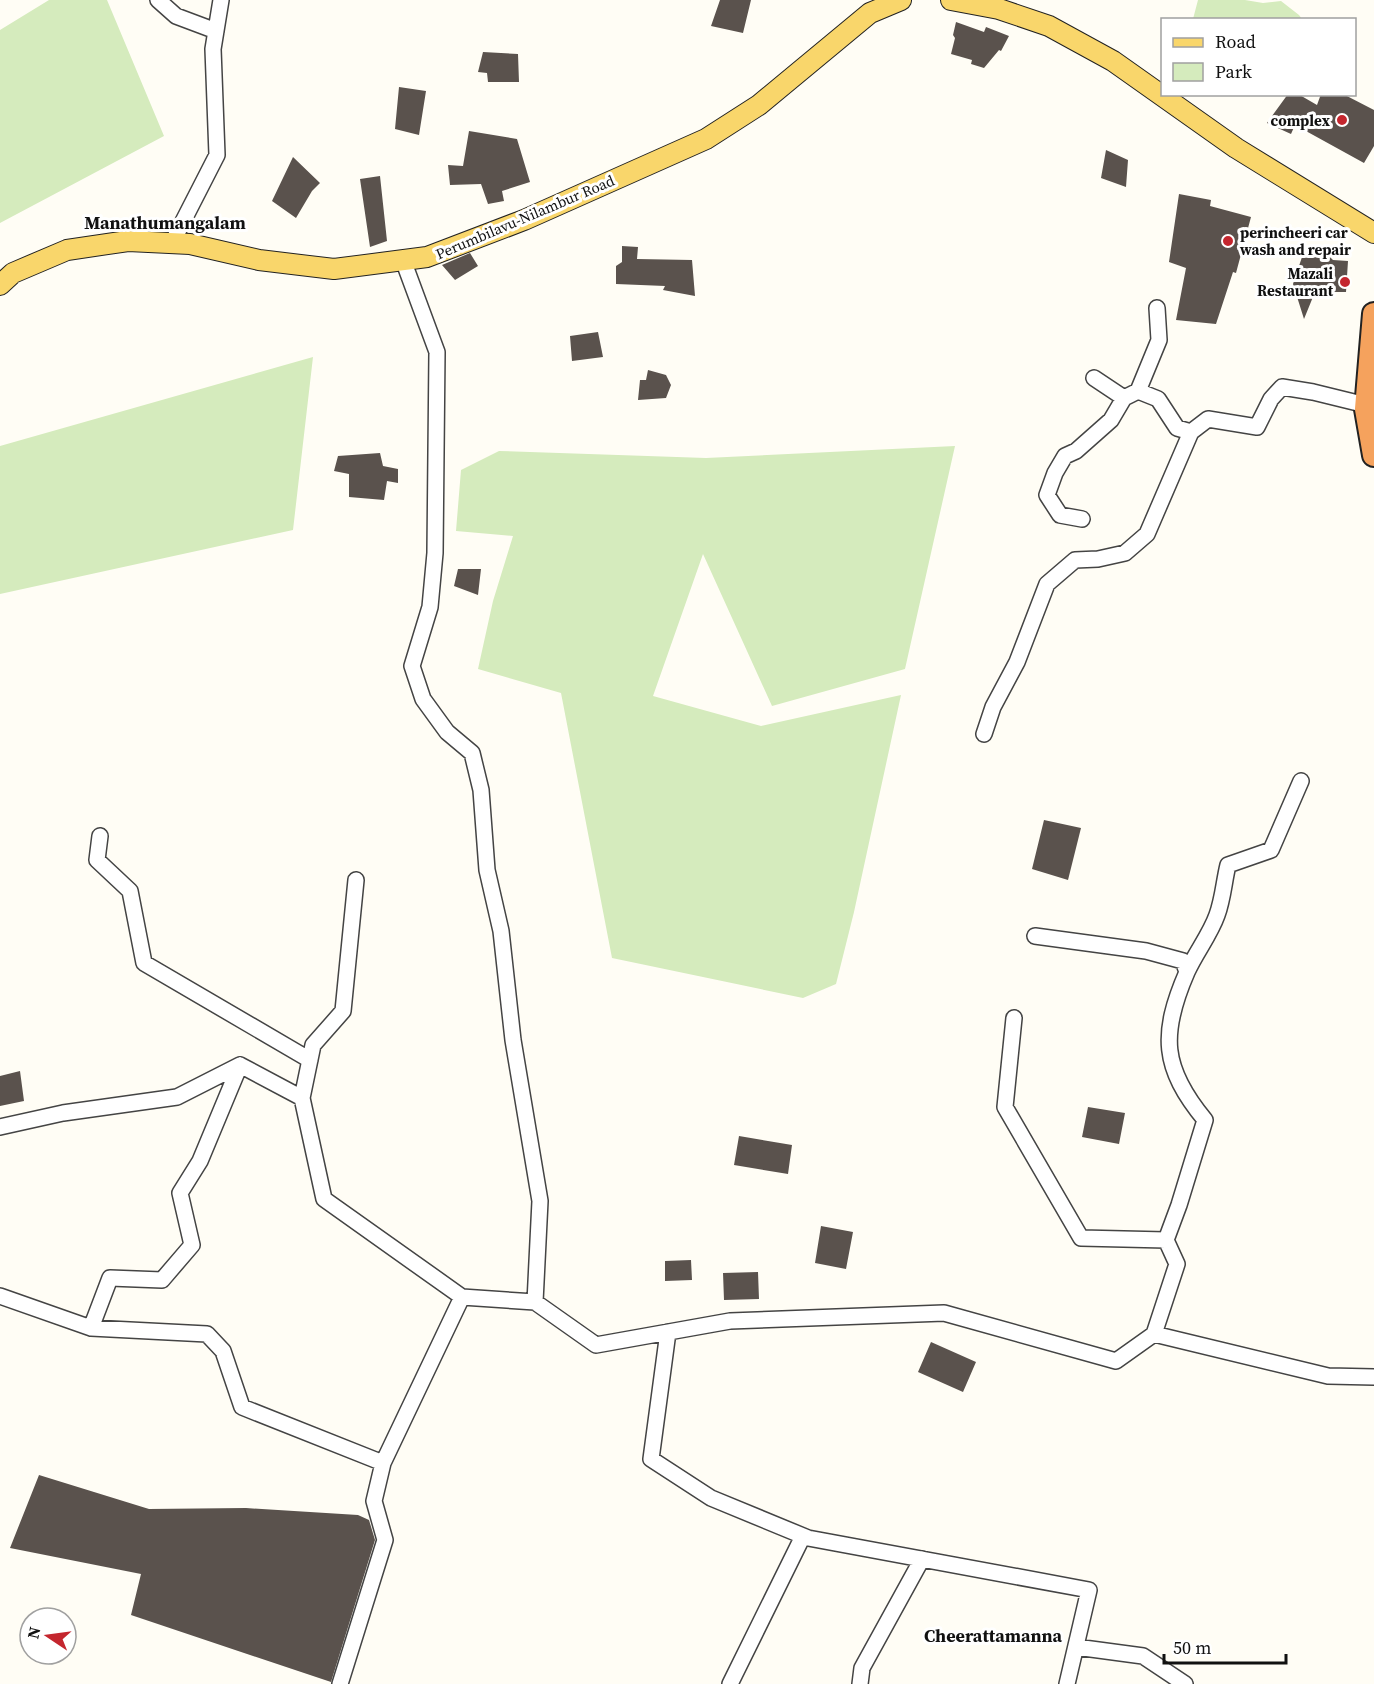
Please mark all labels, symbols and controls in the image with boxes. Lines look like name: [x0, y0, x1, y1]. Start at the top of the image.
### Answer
legend: [1161, 18, 1356, 96]
text: Road: [1215, 29, 1256, 54]
text: Park: [1215, 59, 1252, 84]
place label: complex: [1271, 110, 1331, 131]
marker: complex: [1335, 113, 1349, 127]
street label: Perumbilavu-Nilambur Road: [432, 170, 618, 264]
district label: Manathumangalam: [84, 210, 246, 235]
place label: perincheeri car wash and repair: [1239, 222, 1351, 260]
marker: perincheeri car wash and repair: [1221, 234, 1235, 248]
place label: Mazali Restaurant: [1257, 263, 1334, 301]
marker: Mazali Restaurant: [1338, 275, 1352, 289]
north arrow: [18, 1606, 78, 1666]
district label: Cheerattamanna: [924, 1623, 1063, 1648]
text: N: [21, 1624, 45, 1641]
scale bar: [1164, 1627, 1286, 1665]
text: 50 m: [1173, 1635, 1211, 1660]

